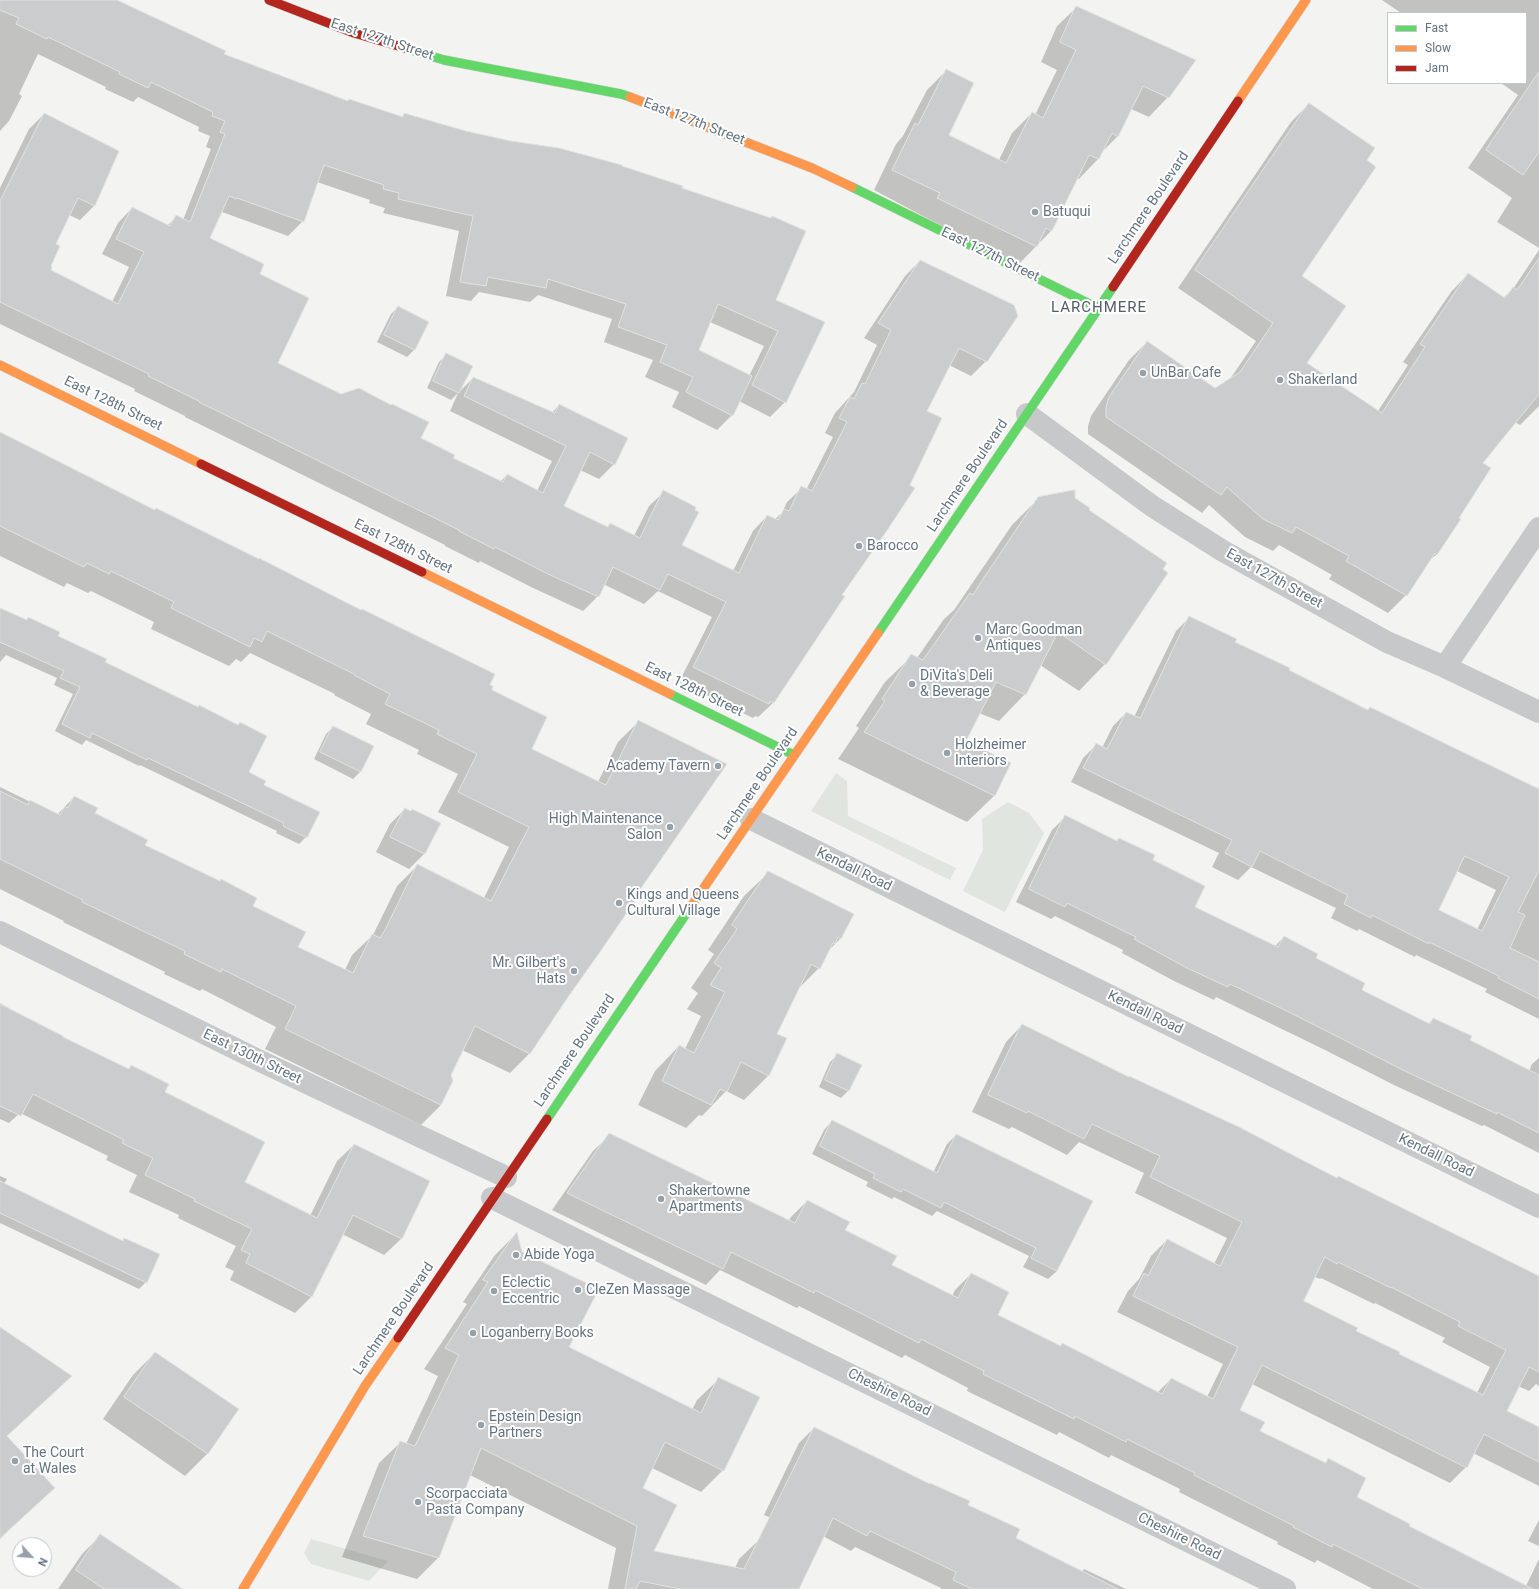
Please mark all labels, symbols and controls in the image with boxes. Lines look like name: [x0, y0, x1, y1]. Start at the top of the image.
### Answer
legend: [1387, 12, 1527, 84]
street label: East 127th Street: [328, 15, 436, 65]
text: Fast: [1425, 21, 1448, 35]
text: Slow: [1425, 41, 1451, 55]
text: Jam: [1425, 61, 1449, 75]
street label: East 127th Street: [641, 95, 747, 149]
street label: Larchmere Boulevard: [1105, 149, 1193, 267]
place label: Batuqui: [1043, 204, 1091, 220]
marker: Batuqui: [1030, 207, 1040, 217]
street label: East 127th Street: [938, 224, 1042, 286]
district label: LARCHMERE: [1051, 299, 1147, 317]
place label: UnBar Cafe: [1151, 365, 1221, 381]
marker: UnBar Cafe: [1138, 368, 1148, 378]
place label: Shakerland: [1288, 372, 1357, 388]
street label: East 128th Street: [61, 373, 165, 435]
marker: Shakerland: [1275, 375, 1285, 385]
street label: Larchmere Boulevard: [924, 417, 1012, 535]
street label: East 128th Street: [351, 516, 455, 578]
place label: Barocco: [867, 538, 919, 554]
marker: Barocco: [854, 541, 864, 551]
street label: East 127th Street: [1223, 546, 1325, 612]
place label: Marc Goodman Antiques: [986, 622, 1082, 654]
marker: Marc Goodman Antiques: [973, 633, 983, 643]
street label: East 128th Street: [642, 659, 746, 721]
place label: DiVita's Deli & Beverage: [920, 668, 993, 700]
marker: DiVita's Deli & Beverage: [907, 679, 917, 689]
street label: Larchmere Boulevard: [714, 725, 802, 843]
place label: Holzheimer Interiors: [955, 737, 1026, 770]
marker: Holzheimer Interiors: [942, 748, 952, 758]
place label: Academy Tavern: [607, 758, 710, 774]
marker: Academy Tavern: [713, 761, 723, 771]
place label: High Maintenance Salon: [549, 811, 662, 844]
marker: High Maintenance Salon: [665, 822, 675, 832]
street label: Kendall Road: [814, 845, 894, 895]
place label: Kings and Queens Cultural Village: [627, 887, 739, 920]
marker: Kings and Queens Cultural Village: [614, 898, 624, 908]
place label: Mr. Gilbert's Hats: [492, 955, 566, 988]
marker: Mr. Gilbert's Hats: [569, 966, 579, 976]
street label: Kendall Road: [1105, 988, 1185, 1038]
street label: Larchmere Boulevard: [531, 992, 619, 1110]
street label: East 130th Street: [200, 1026, 304, 1088]
street label: Kendall Road: [1396, 1131, 1476, 1181]
place label: Shakertowne Apartments: [669, 1183, 750, 1216]
marker: Shakertowne Apartments: [656, 1194, 666, 1204]
place label: Abide Yoga: [524, 1247, 595, 1263]
marker: Abide Yoga: [511, 1250, 521, 1260]
street label: Larchmere Boulevard: [350, 1260, 438, 1378]
place label: Eclectic Eccentric: [502, 1275, 560, 1308]
place label: CleZen Massage: [586, 1282, 690, 1298]
marker: CleZen Massage: [573, 1285, 583, 1295]
marker: Eclectic Eccentric: [489, 1286, 499, 1296]
place label: Loganberry Books: [481, 1325, 594, 1341]
marker: Loganberry Books: [468, 1328, 478, 1338]
street label: Cheshire Road: [845, 1366, 933, 1420]
place label: Epstein Design Partners: [489, 1409, 581, 1442]
marker: Epstein Design Partners: [476, 1420, 486, 1430]
place label: The Court at Wales: [23, 1445, 84, 1478]
marker: The Court at Wales: [10, 1456, 20, 1466]
place label: Scorpacciata Pasta Company: [426, 1486, 524, 1518]
marker: Scorpacciata Pasta Company: [413, 1497, 423, 1507]
street label: Cheshire Road: [1135, 1510, 1223, 1564]
north arrow: [12, 1537, 52, 1577]
text: N: [35, 1556, 50, 1568]

